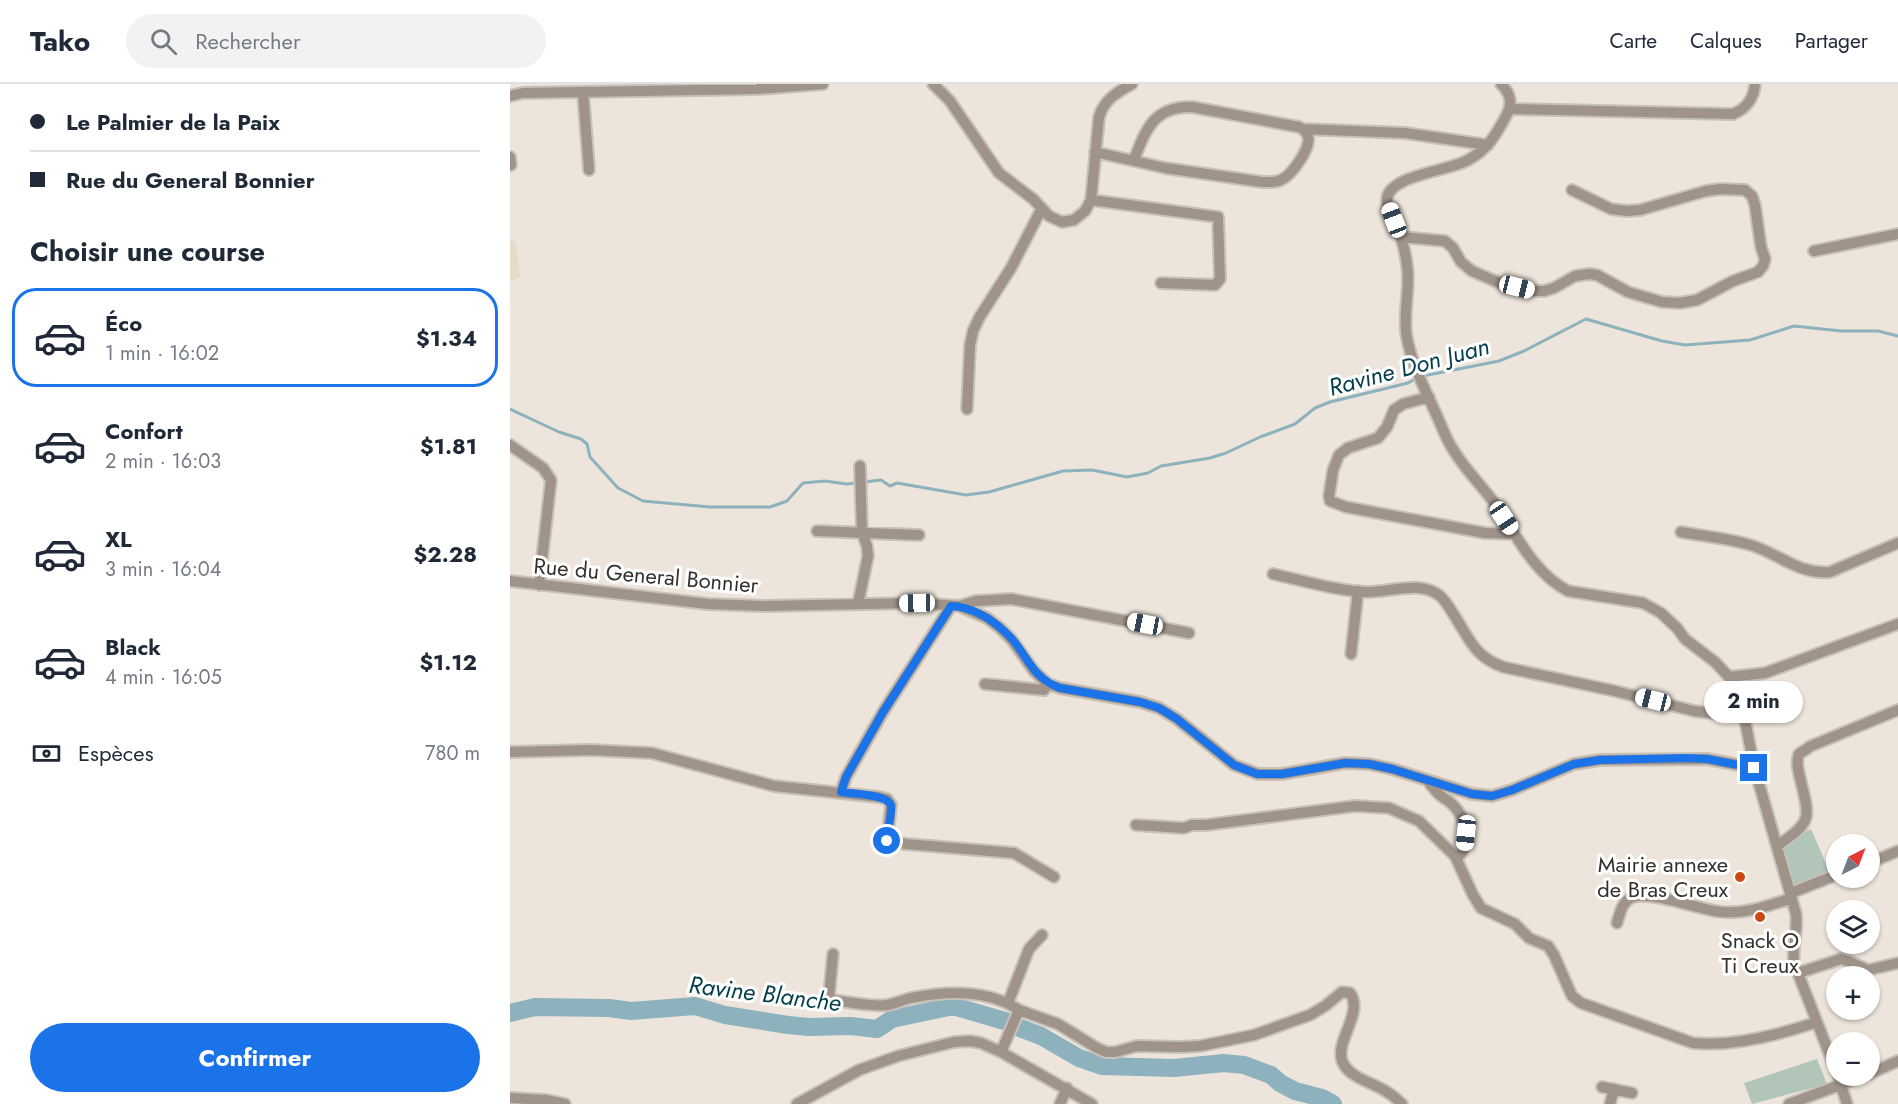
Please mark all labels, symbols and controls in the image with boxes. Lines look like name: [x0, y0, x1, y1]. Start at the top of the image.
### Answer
search box: [126, 14, 546, 68]
text: Tako: [30, 21, 90, 62]
icon: search: [147, 25, 180, 58]
text: Rechercher: [195, 25, 300, 57]
text: Carte: [1610, 26, 1657, 56]
text: Calques: [1690, 26, 1762, 56]
text: Partager: [1795, 26, 1868, 56]
text: Le Palmier de la Paix: [66, 106, 280, 138]
text: Rue du General Bonnier: [66, 164, 315, 196]
car: [1379, 200, 1409, 240]
text: Choisir une course: [30, 232, 265, 271]
car: [1497, 274, 1537, 300]
text: Éco: [105, 307, 142, 339]
icon: car: [33, 311, 87, 365]
text: $1.34: [416, 322, 477, 354]
water label: Ravine Don Juan: [1325, 328, 1493, 405]
text: 1 min · 16:02: [105, 339, 219, 368]
text: Confort: [105, 415, 183, 447]
icon: car: [33, 419, 87, 473]
text: $1.81: [420, 430, 477, 462]
text: 2 min · 16:03: [105, 447, 221, 476]
car: [1486, 498, 1522, 538]
text: XL: [105, 523, 132, 555]
icon: car: [33, 527, 87, 581]
text: $2.28: [414, 538, 477, 570]
street label: Rue du General Bonnier: [532, 549, 760, 601]
text: 3 min · 16:04: [105, 555, 221, 584]
car: [899, 594, 935, 612]
car: [1126, 612, 1164, 636]
text: Black: [105, 631, 161, 663]
icon: car: [33, 635, 87, 689]
text: $1.12: [419, 646, 477, 678]
text: 4 min · 16:05: [105, 663, 222, 692]
callout: 2 min: [1704, 681, 1804, 723]
car: [1633, 687, 1673, 713]
text: 2 min: [1727, 687, 1780, 716]
icon: cash: [30, 737, 63, 770]
text: Espèces: [78, 737, 154, 769]
text: 780 m: [425, 739, 480, 768]
route end: [1740, 754, 1767, 781]
car: [1455, 814, 1477, 852]
route start: [873, 827, 900, 854]
north arrow: [1826, 834, 1880, 888]
map controls: [1826, 834, 1880, 1086]
place label: Mairie annexe de Bras Creux: [1597, 848, 1729, 905]
marker: Mairie annexe de Bras Creux: [1733, 870, 1747, 884]
button: layers: [1826, 900, 1880, 954]
marker: Snack O Ti Creux: [1753, 910, 1767, 924]
place label: Snack O Ti Creux: [1721, 924, 1799, 981]
button: +: [1826, 966, 1880, 1020]
water label: Ravine Blanche: [687, 967, 843, 1020]
button: Confirmer: [30, 1023, 480, 1092]
button: −: [1826, 1032, 1880, 1086]

